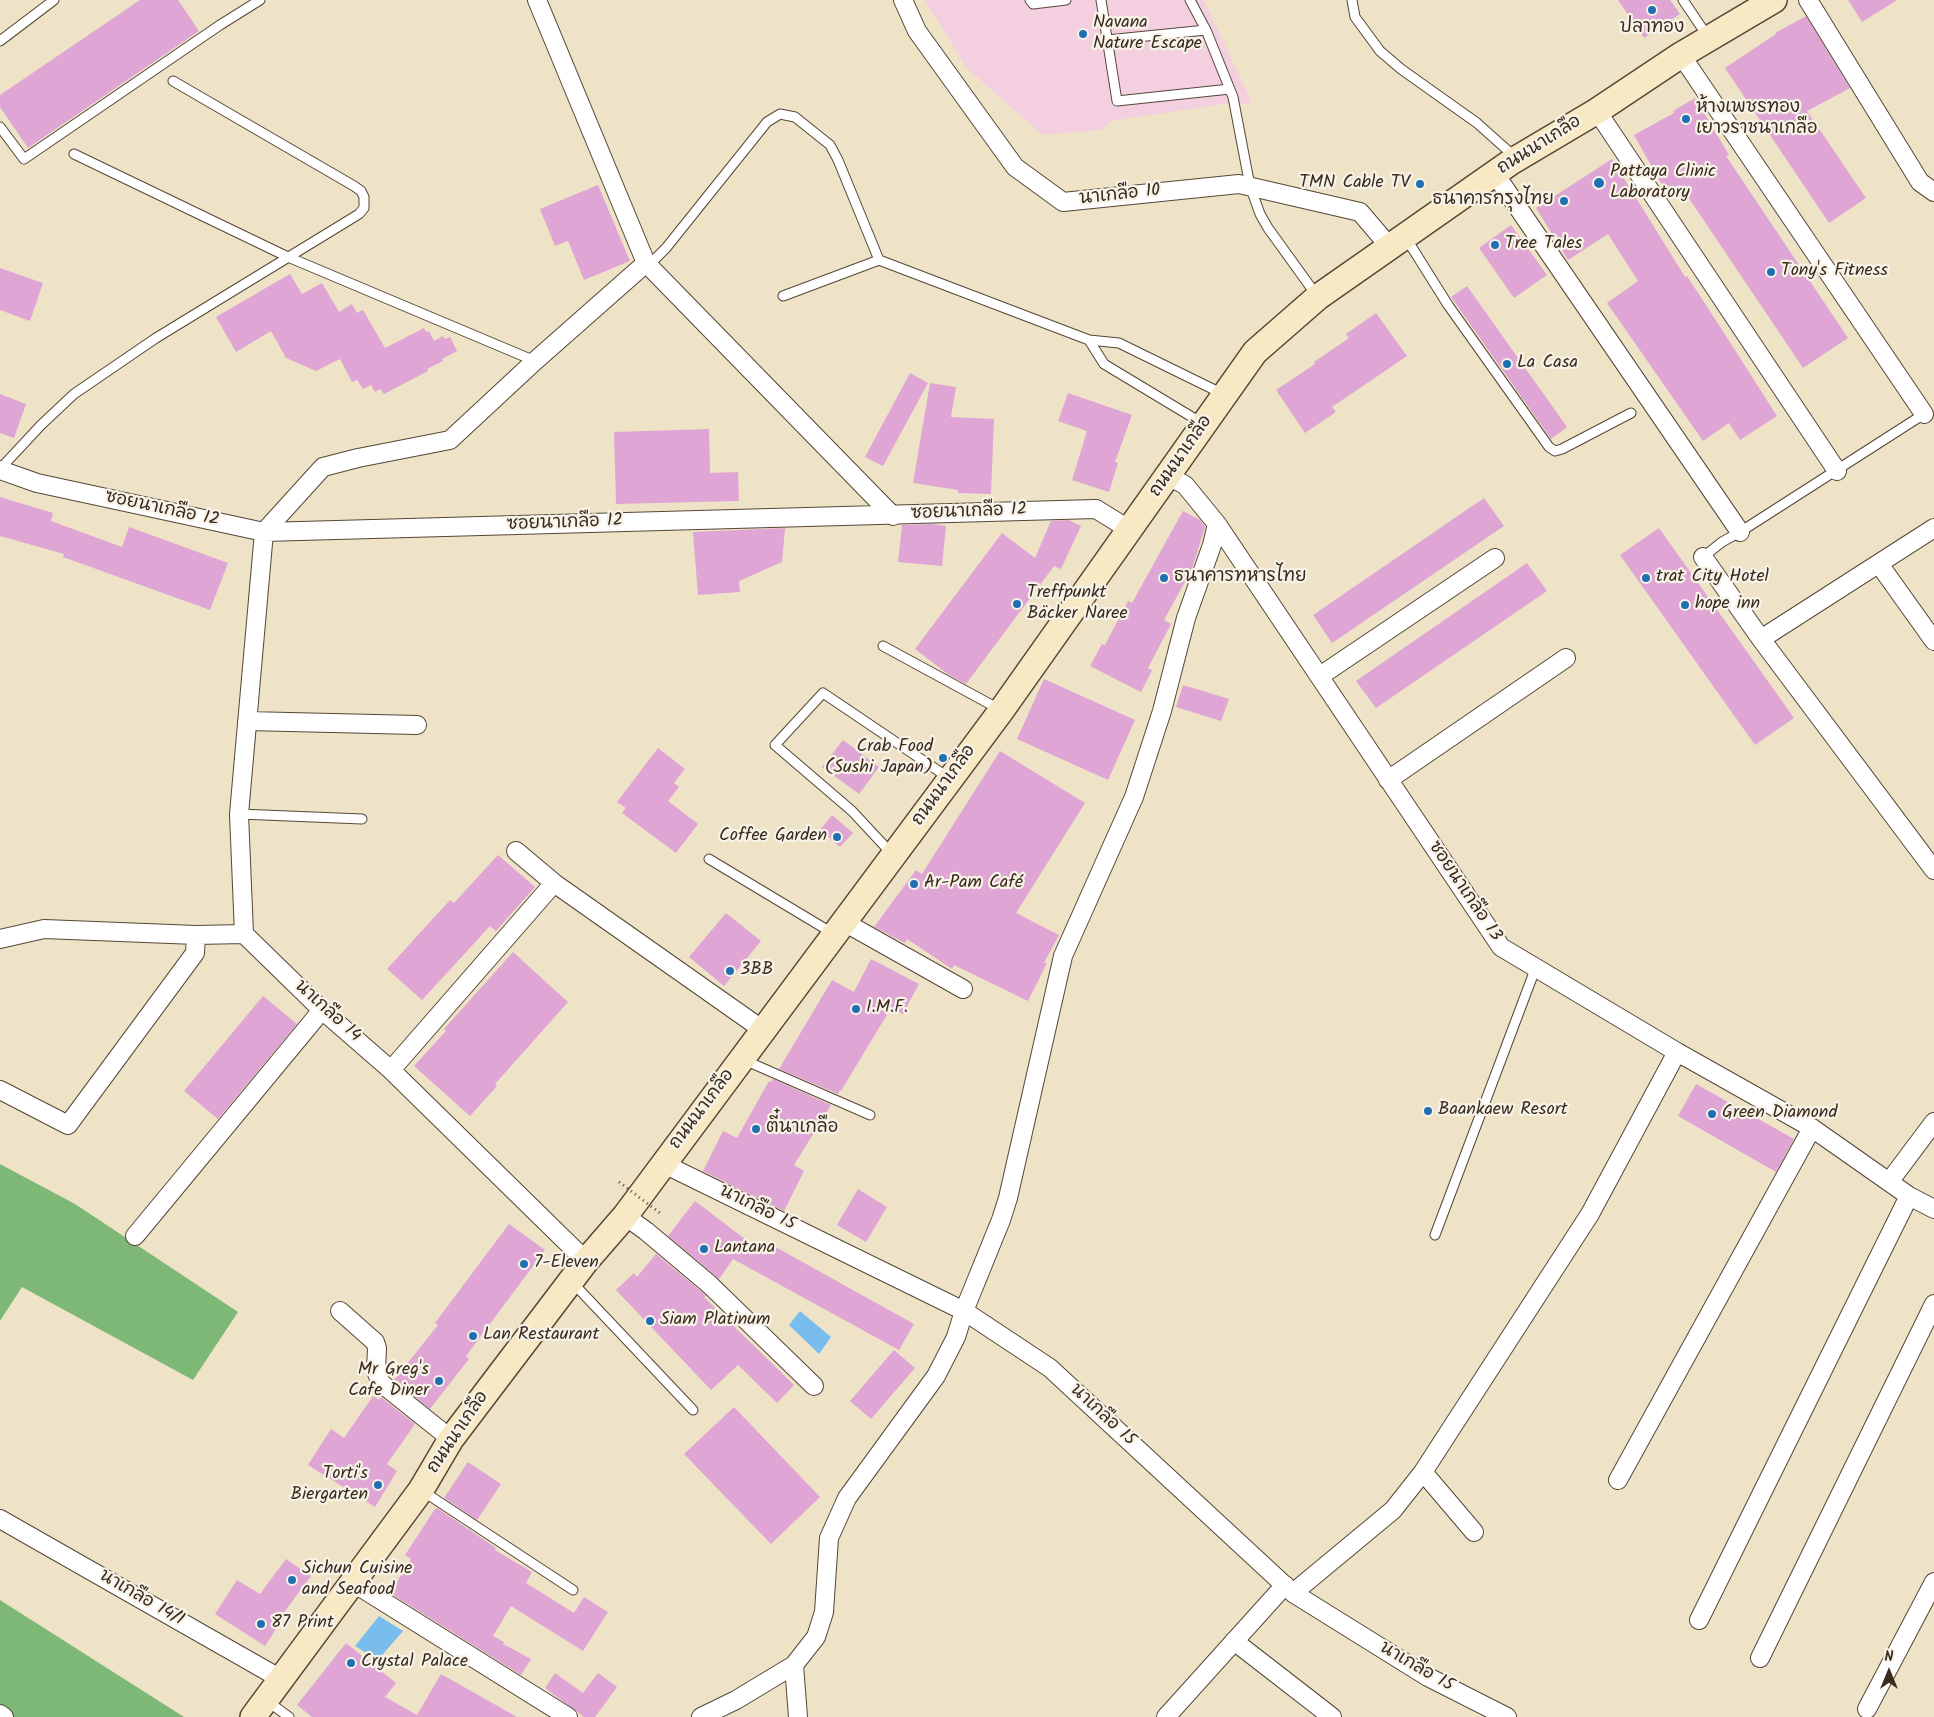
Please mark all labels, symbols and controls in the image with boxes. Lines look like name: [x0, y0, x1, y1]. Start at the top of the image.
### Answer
marker: ปลาทอง: [1646, 4, 1658, 16]
place label: Navana Nature Escape: [1093, 13, 1202, 56]
place label: ปลาทอง: [1620, 18, 1684, 40]
marker: Navana Nature Escape: [1077, 28, 1089, 40]
place label: ห้างเพชรทอง เยาวราชนาเกลือ: [1696, 98, 1817, 140]
street label: ถนนนาเกลือ: [1494, 112, 1586, 180]
marker: ห้างเพชรทอง เยาวราชนาเกลือ: [1680, 113, 1692, 125]
place label: Pattaya Clinic Laboratory: [1610, 162, 1716, 204]
place label: TMN Cable TV: [1299, 173, 1410, 195]
marker: Pattaya Clinic Laboratory: [1592, 176, 1606, 190]
marker: TMN Cable TV: [1414, 178, 1426, 190]
street label: นาเกลือ 10: [1078, 181, 1162, 211]
place label: ธนาคารกรุงไทย: [1433, 190, 1554, 212]
marker: ธนาคารกรุงไทย: [1558, 195, 1570, 207]
place label: Tree Tales: [1505, 234, 1582, 256]
marker: Tree Tales: [1489, 239, 1501, 251]
place label: Tony's Fitness: [1781, 261, 1888, 283]
marker: Tony's Fitness: [1765, 266, 1777, 278]
place label: La Casa: [1517, 353, 1578, 375]
marker: La Casa: [1501, 358, 1513, 370]
street label: ถนนนาเกลือ: [1146, 412, 1218, 502]
street label: ซอยนาเกลือ 12: [103, 487, 221, 533]
street label: ซอยนาเกลือ 12: [911, 500, 1027, 526]
street label: ซอยนาเกลือ 12: [507, 511, 623, 537]
place label: ธนาคารทหารไทย: [1174, 567, 1307, 589]
place label: trat City Hotel: [1656, 567, 1769, 589]
marker: ธนาคารทหารไทย: [1158, 572, 1170, 584]
marker: trat City Hotel: [1640, 572, 1652, 584]
place label: Treffpunkt Bäcker Naree: [1027, 583, 1127, 626]
place label: hope inn: [1695, 594, 1760, 616]
marker: Treffpunkt Bäcker Naree: [1011, 598, 1023, 610]
marker: hope inn: [1679, 599, 1691, 611]
place label: Crab Food (Sushi Japan): [825, 737, 933, 780]
street label: ถนนนาเกลือ: [908, 741, 982, 831]
marker: Crab Food (Sushi Japan): [937, 752, 949, 764]
place label: Coffee Garden: [719, 826, 827, 848]
marker: Coffee Garden: [831, 831, 843, 843]
street label: ซอยนาเกลือ 13: [1423, 838, 1505, 946]
place label: Ar-Pam Café: [924, 873, 1023, 895]
marker: Ar-Pam Café: [908, 878, 920, 890]
place label: 3BB: [740, 960, 773, 982]
marker: 3BB: [724, 965, 736, 977]
street label: นาเกลือ 14: [289, 976, 365, 1048]
place label: I.M.F.: [866, 998, 908, 1020]
marker: I.M.F.: [850, 1003, 862, 1015]
street label: ถนนนาเกลือ: [666, 1066, 740, 1154]
place label: Baankaew Resort: [1438, 1100, 1568, 1122]
place label: Green Diamond: [1722, 1103, 1837, 1125]
marker: Baankaew Resort: [1422, 1105, 1434, 1117]
marker: Green Diamond: [1706, 1108, 1718, 1120]
place label: ตี๋นาเกลือ: [766, 1118, 838, 1140]
marker: ตี๋นาเกลือ: [750, 1123, 762, 1135]
street label: นาเกลือ 15: [715, 1181, 799, 1237]
place label: Lantana: [714, 1238, 775, 1260]
marker: Lantana: [698, 1243, 710, 1255]
place label: 7-Eleven: [534, 1253, 599, 1275]
marker: 7-Eleven: [518, 1258, 530, 1270]
place label: Siam Platinum: [660, 1310, 770, 1332]
marker: Siam Platinum: [644, 1315, 656, 1327]
place label: Lan Restaurant: [483, 1325, 599, 1347]
marker: Lan Restaurant: [467, 1330, 479, 1342]
place label: Mr Greg's Cafe Diner: [348, 1360, 429, 1402]
marker: Mr Greg's Cafe Diner: [433, 1375, 445, 1387]
street label: นาเกลือ 15: [1065, 1380, 1139, 1452]
street label: ถนนนาเกลือ: [424, 1388, 494, 1478]
place label: Torti's Biergarten: [291, 1464, 368, 1506]
marker: Torti's Biergarten: [372, 1479, 384, 1491]
place label: Sichun Cuisine and Seafood: [302, 1559, 412, 1602]
street label: นาเกลือ 14/1: [95, 1566, 187, 1632]
marker: Sichun Cuisine and Seafood: [286, 1574, 298, 1586]
place label: 87 Print: [271, 1613, 334, 1635]
marker: 87 Print: [255, 1618, 267, 1630]
street label: นาเกลือ 15: [1375, 1638, 1457, 1698]
text: N: [1885, 1646, 1893, 1668]
north arrow: [1864, 1647, 1914, 1697]
place label: Crystal Palace: [361, 1652, 468, 1674]
marker: Crystal Palace: [345, 1657, 357, 1669]

